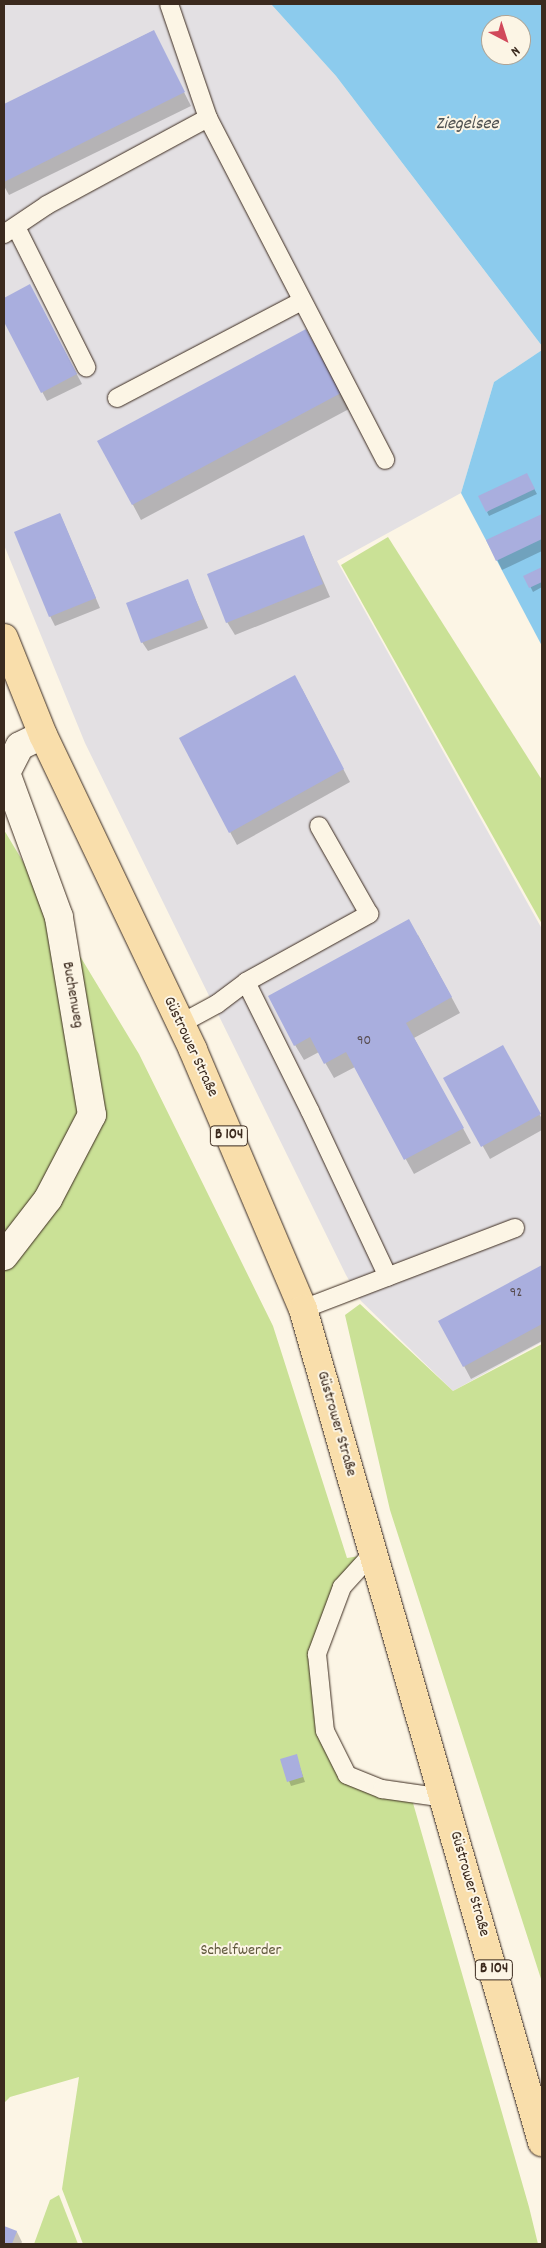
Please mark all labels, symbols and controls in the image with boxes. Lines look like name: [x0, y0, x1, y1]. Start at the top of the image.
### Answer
north arrow: [481, 15, 531, 65]
text: N: [506, 41, 524, 61]
water label: Ziegelsee: [436, 114, 498, 136]
street label: Buchenweg: [57, 960, 87, 1030]
street label: Güstrower Straße: [158, 994, 222, 1100]
house number: 90: [357, 1033, 371, 1049]
road number: B 104: [209, 1124, 249, 1148]
house number: 92: [510, 1285, 522, 1301]
street label: Güstrower Straße: [312, 1369, 360, 1479]
street label: Güstrower Straße: [445, 1829, 493, 1939]
park label: Schelfwerder: [200, 1941, 282, 1961]
road number: B 104: [474, 1958, 514, 1982]

